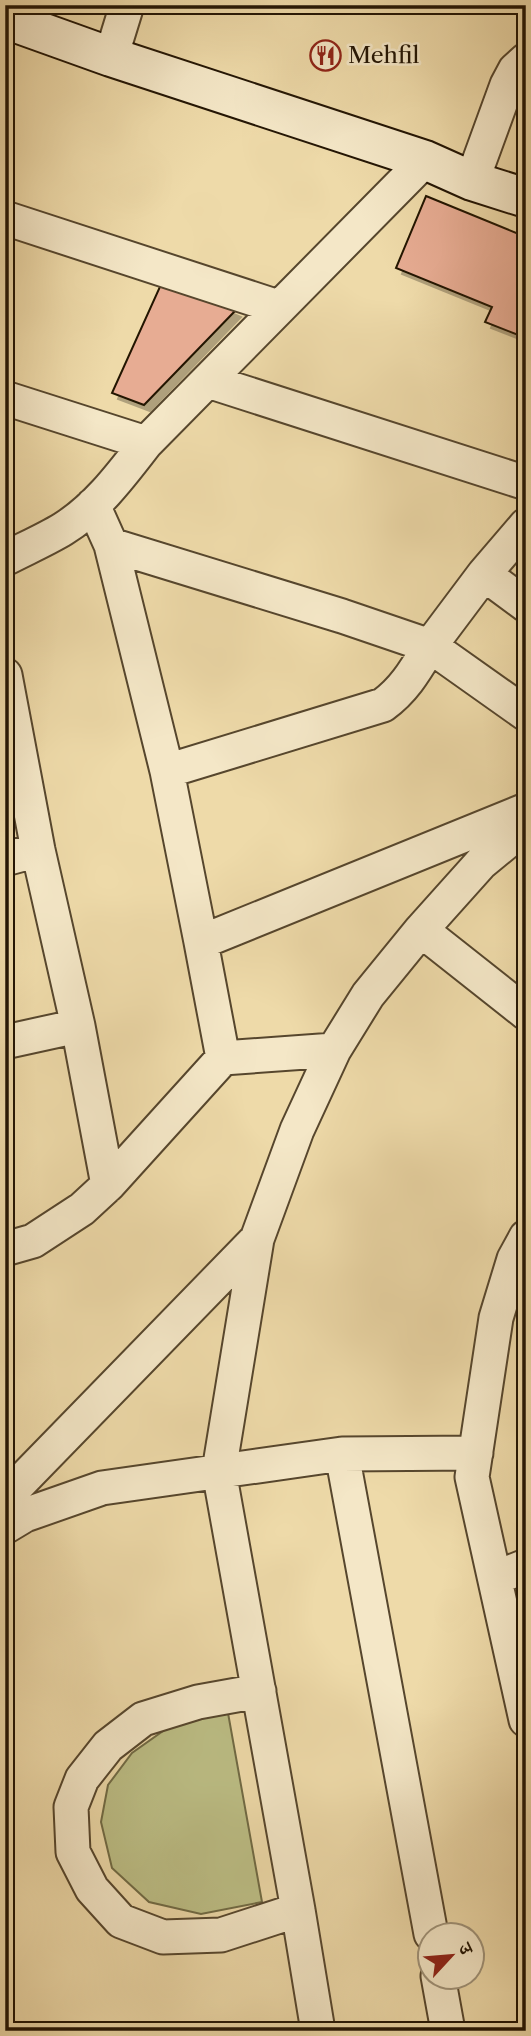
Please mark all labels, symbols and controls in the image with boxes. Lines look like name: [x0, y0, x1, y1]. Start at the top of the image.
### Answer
restaurant icon: Mehfil: [308, 38, 342, 72]
place label: Mehfil: [348, 41, 419, 69]
north arrow: [416, 1920, 486, 1990]
text: उ: [452, 1938, 479, 1959]

